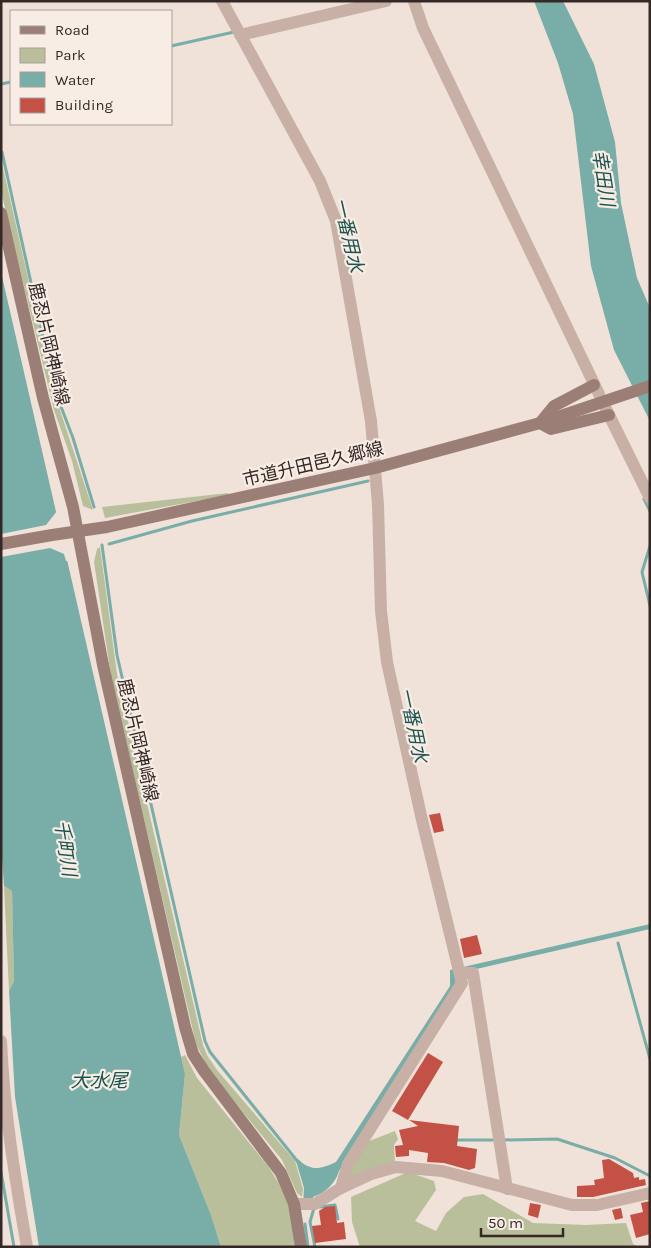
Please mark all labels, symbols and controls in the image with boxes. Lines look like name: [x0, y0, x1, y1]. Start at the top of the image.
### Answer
legend: [10, 10, 172, 125]
text: Road: [55, 21, 90, 39]
text: Park: [55, 46, 85, 64]
text: Water: [55, 71, 96, 89]
text: Building: [55, 96, 113, 114]
water label: 幸田川: [588, 148, 619, 210]
water label: 一番用水: [329, 196, 368, 277]
street label: 鹿忍片岡神崎線: [24, 280, 74, 408]
street label: 市道升田邑久郷線: [240, 437, 386, 491]
street label: 鹿忍片岡神崎線: [113, 676, 163, 804]
water label: 一番用水: [394, 686, 432, 767]
water label: 千町川: [50, 818, 81, 880]
water label: 大水尾: [70, 1070, 129, 1092]
scale bar: [481, 1206, 564, 1238]
text: 50 m: [488, 1214, 523, 1232]

